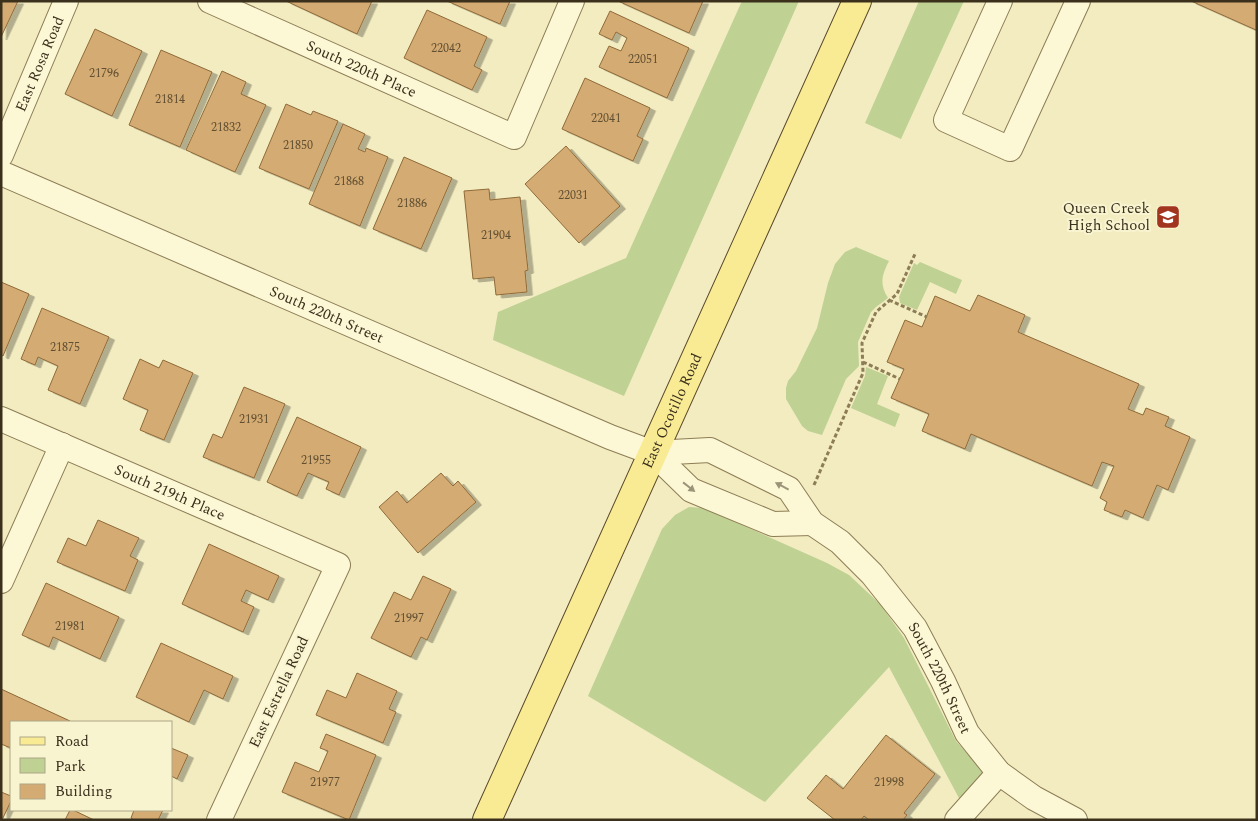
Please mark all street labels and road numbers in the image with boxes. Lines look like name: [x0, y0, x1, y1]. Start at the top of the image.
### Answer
street label: East Rosa Road: [9, 12, 70, 115]
street label: South 220th Place: [303, 34, 420, 104]
street label: South 220th Street: [266, 279, 387, 349]
street label: East Ocotillo Road: [636, 349, 708, 472]
street label: South 219th Place: [111, 458, 229, 526]
street label: South 220th Street: [903, 617, 977, 737]
street label: East Estrella Road: [243, 632, 315, 752]

